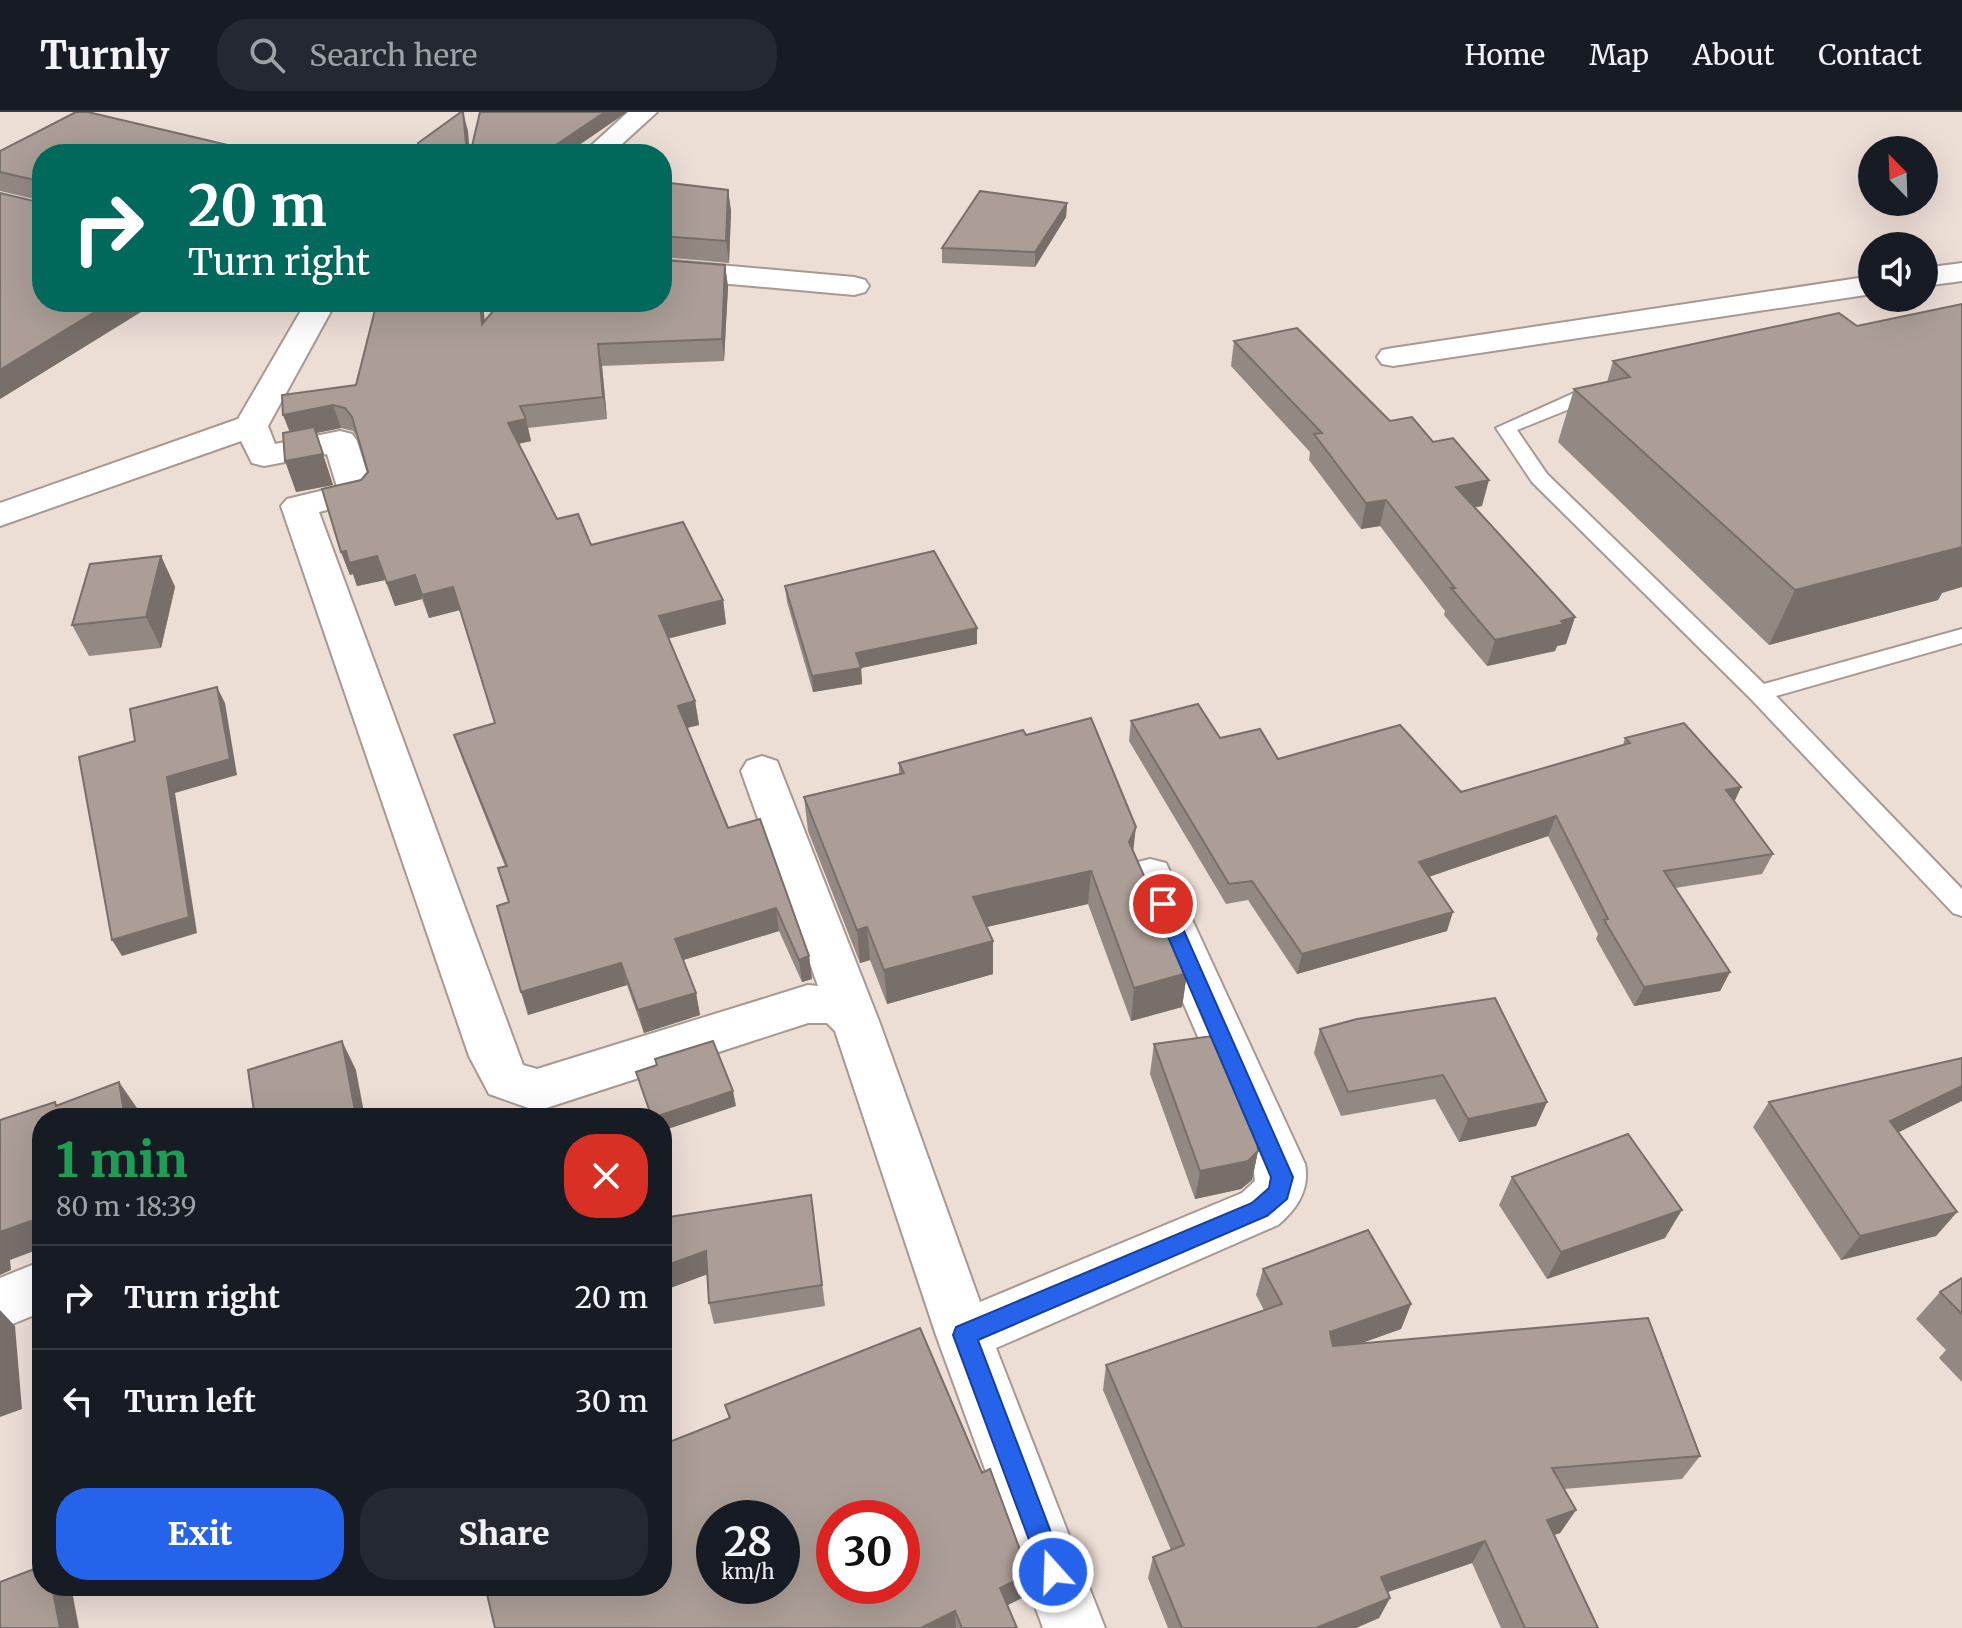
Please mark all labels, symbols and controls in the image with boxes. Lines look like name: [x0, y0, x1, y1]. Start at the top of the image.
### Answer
search box: [217, 19, 777, 91]
text: Turnly: [40, 32, 169, 79]
icon: search: [245, 33, 289, 77]
text: Search here: [309, 36, 478, 74]
text: Home: [1464, 37, 1545, 73]
text: Map: [1589, 37, 1649, 73]
text: About: [1693, 37, 1774, 73]
text: Contact: [1818, 37, 1922, 73]
north arrow: [1858, 136, 1938, 216]
map controls: [1858, 136, 1938, 312]
text: 20 m: [188, 171, 327, 241]
icon: right: [56, 176, 160, 280]
button: sound: [1858, 232, 1938, 312]
text: Turn right: [188, 240, 370, 285]
pin: [1129, 870, 1197, 938]
icon: arrive: [1141, 882, 1185, 926]
text: 1 min: [56, 1130, 188, 1190]
button: close: [564, 1134, 648, 1218]
text: 80 m · 18:39: [56, 1190, 196, 1223]
icon: right: [56, 1275, 100, 1319]
text: Turn right: [124, 1278, 280, 1316]
text: 20 m: [575, 1278, 648, 1316]
icon: left: [56, 1379, 100, 1423]
text: Turn left: [124, 1382, 256, 1420]
text: 30 m: [575, 1382, 648, 1420]
button: Exit: [56, 1488, 344, 1580]
button: Share: [360, 1488, 648, 1580]
speed limit sign: 30: [816, 1500, 920, 1604]
text: 28: [724, 1517, 772, 1567]
position arrow: [1011, 1530, 1095, 1614]
text: km/h: [722, 1559, 774, 1584]

